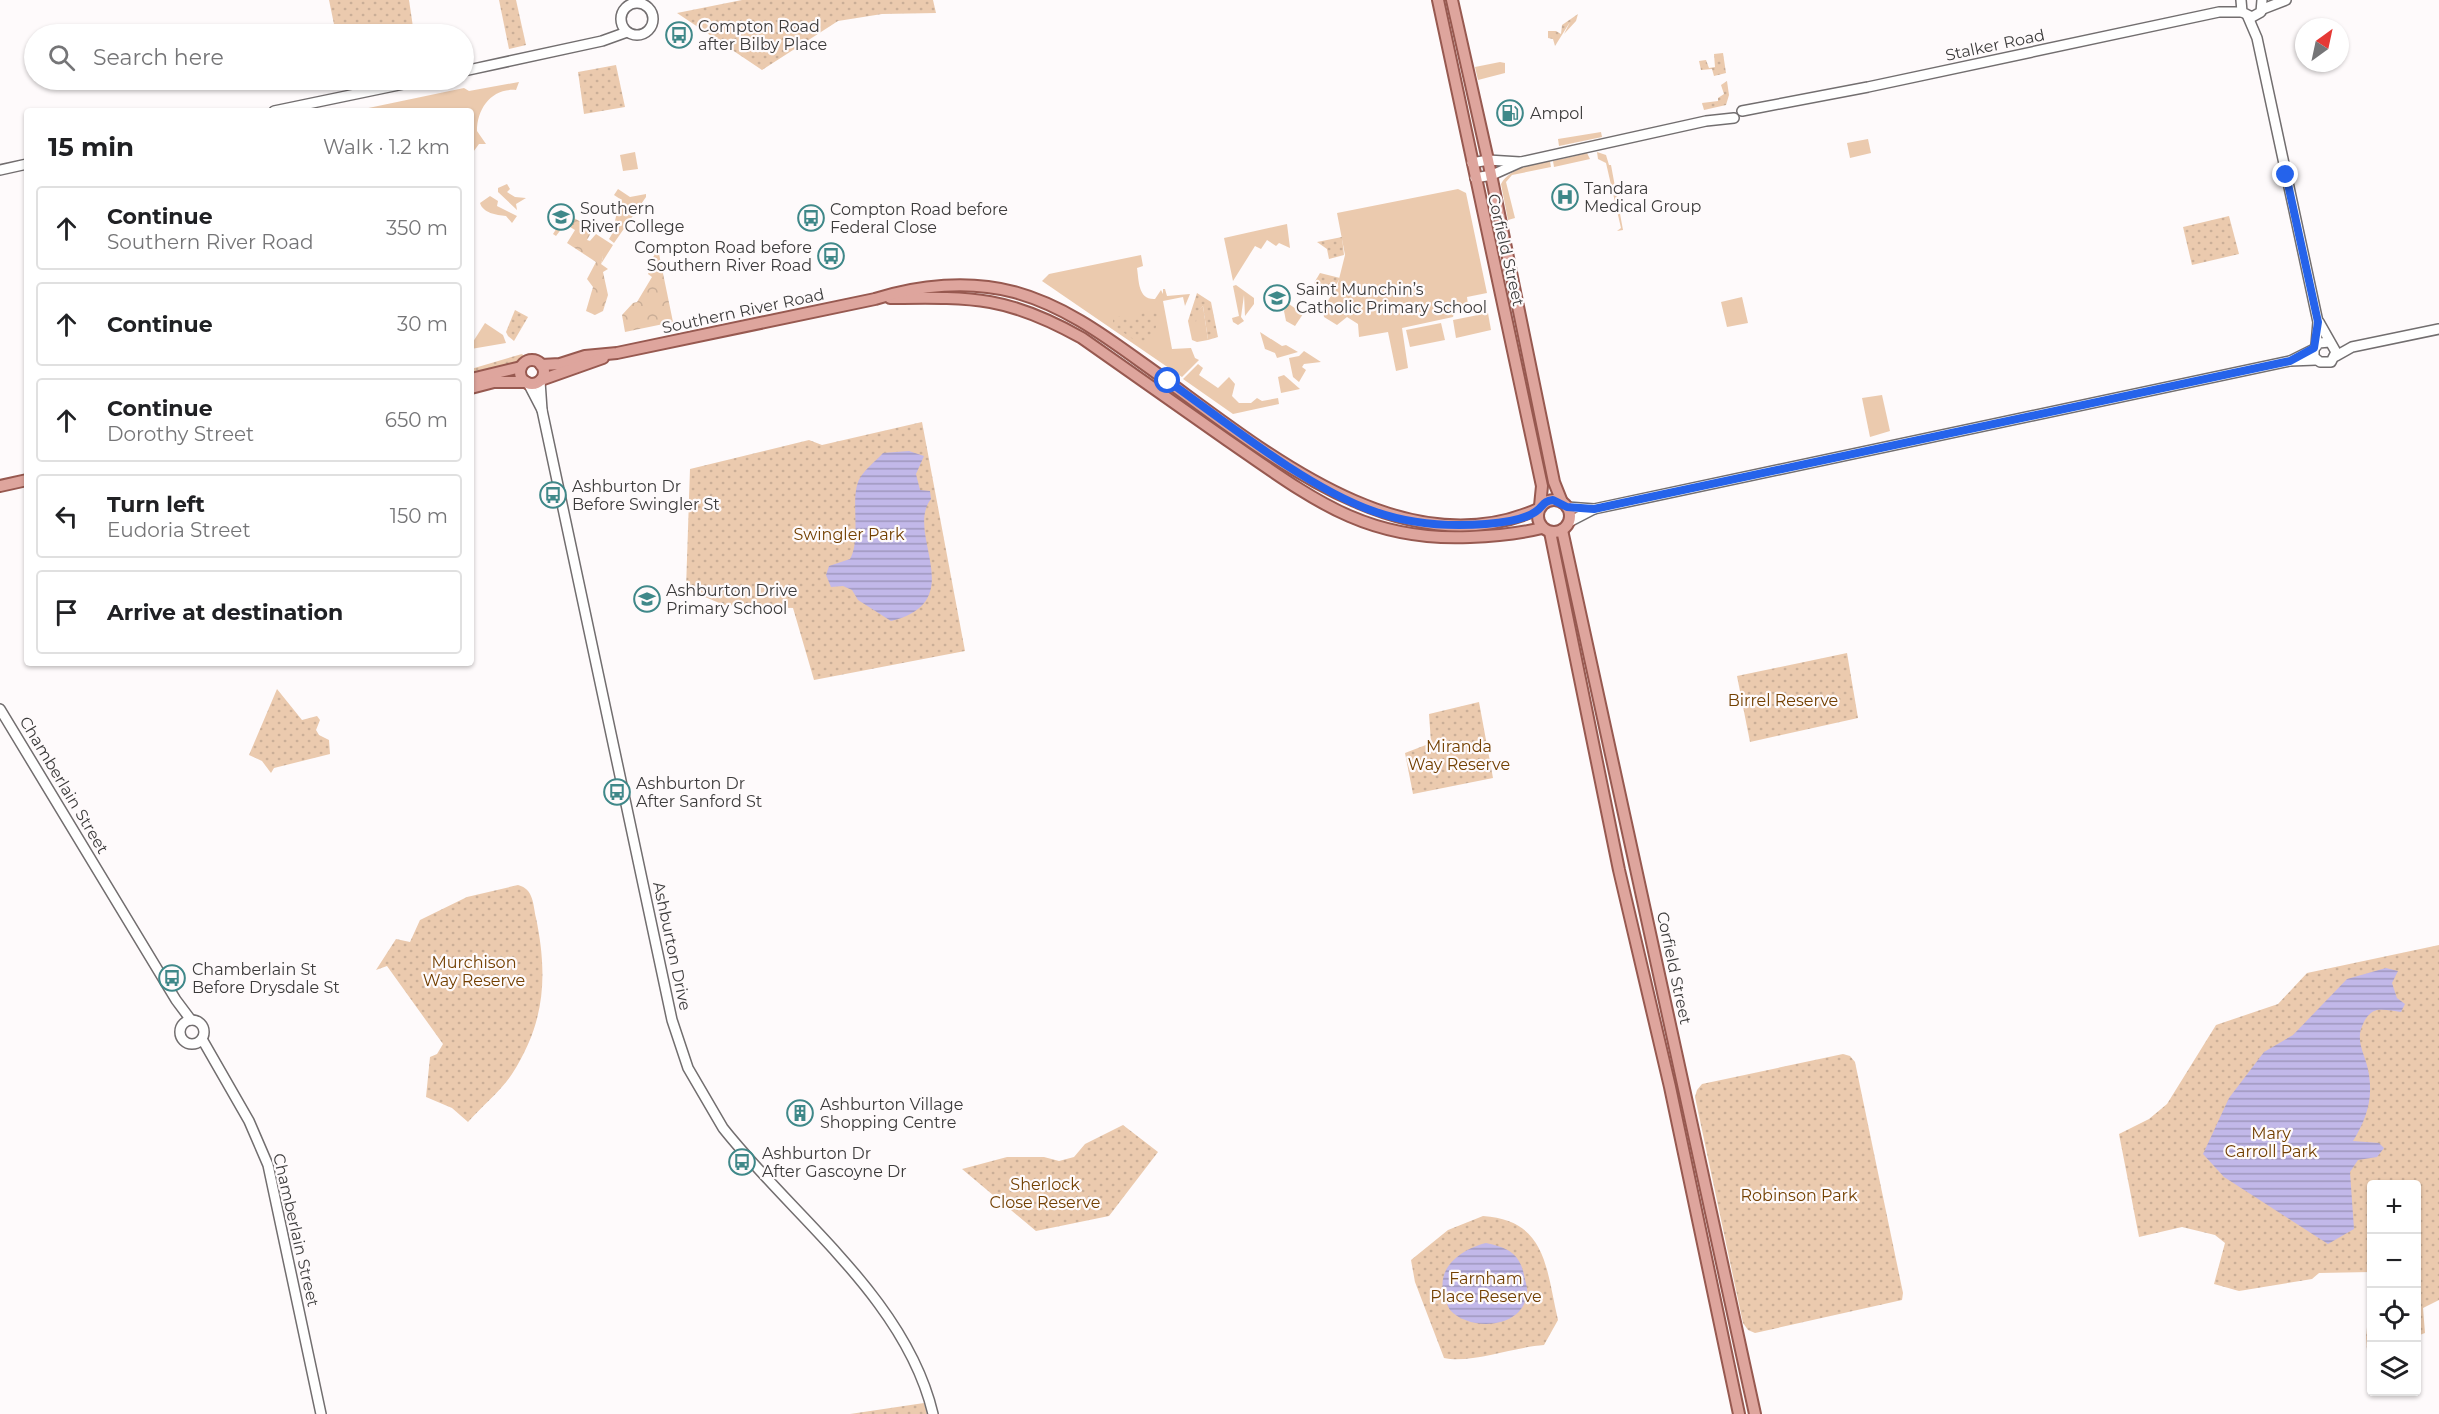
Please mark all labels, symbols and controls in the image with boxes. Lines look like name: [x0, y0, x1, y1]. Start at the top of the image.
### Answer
place label: Compton Road after Bilby Place: [698, 17, 827, 54]
north arrow: [2295, 18, 2349, 72]
bus stop icon: Compton Road after Bilby Place: [664, 20, 694, 50]
search box: [24, 24, 474, 90]
street label: Stalker Road: [1944, 25, 2046, 65]
icon: search: [45, 41, 78, 74]
text: Search here: [93, 44, 224, 71]
fuel station icon: Ampol: [1495, 98, 1525, 128]
place label: Ampol: [1530, 104, 1584, 123]
text: 15 min: [48, 131, 134, 163]
text: Walk · 1.2 km: [323, 135, 450, 159]
route end: [2272, 161, 2298, 187]
place label: Tandara Medical Group: [1584, 179, 1701, 216]
hospital icon: Tandara Medical Group: [1550, 182, 1580, 212]
street label: Corfield Street: [1484, 192, 1528, 309]
place label: Southern River College: [580, 199, 685, 236]
place label: Compton Road before Federal Close: [830, 200, 1008, 237]
school or university icon: Southern River College: [546, 202, 576, 232]
text: Continue: [107, 203, 213, 230]
bus stop icon: Compton Road before Federal Close: [796, 203, 826, 233]
icon: ahead: [50, 212, 83, 245]
text: 350 m: [386, 216, 448, 240]
text: Southern River Road: [107, 230, 314, 254]
place label: Compton Road before Southern River Road: [634, 238, 812, 275]
bus stop icon: Compton Road before Southern River Road: [816, 241, 846, 271]
place label: Saint Munchin’s Catholic Primary School: [1296, 280, 1487, 317]
school or university icon: Saint Munchin’s Catholic Primary School: [1262, 283, 1292, 313]
street label: Southern River Road: [660, 285, 826, 337]
icon: ahead: [50, 308, 83, 341]
text: Continue: [107, 311, 213, 338]
text: 30 m: [397, 312, 448, 336]
route start: [1154, 367, 1180, 393]
text: Continue: [107, 395, 213, 422]
icon: ahead: [50, 404, 83, 437]
text: 650 m: [385, 408, 448, 432]
text: Dorothy Street: [107, 422, 254, 446]
place label: Ashburton Dr Before Swingler St: [572, 477, 720, 514]
bus stop icon: Ashburton Dr Before Swingler St: [538, 480, 568, 510]
text: Turn left: [107, 491, 205, 518]
icon: left: [50, 500, 83, 533]
text: 150 m: [390, 504, 448, 528]
text: Eudoria Street: [107, 518, 251, 542]
park label: Swingler Park: [794, 525, 905, 544]
place label: Ashburton Drive Primary School: [666, 581, 797, 618]
school or university icon: Ashburton Drive Primary School: [632, 584, 662, 614]
icon: arrive: [50, 596, 83, 629]
text: Arrive at destination: [107, 599, 343, 626]
park label: Birrel Reserve: [1728, 691, 1838, 710]
street label: Chamberlain Street: [15, 713, 113, 858]
park label: Miranda Way Reserve: [1408, 737, 1510, 774]
place label: Ashburton Dr After Sanford St: [636, 774, 763, 811]
bus stop icon: Ashburton Dr After Sanford St: [602, 777, 632, 807]
street label: Ashburton Drive: [649, 880, 695, 1012]
street label: Corfield Street: [1653, 910, 1695, 1027]
park label: Murchison Way Reserve: [423, 953, 525, 990]
place label: Chamberlain St Before Drysdale St: [192, 960, 340, 997]
bus stop icon: Chamberlain St Before Drysdale St: [157, 963, 187, 993]
place label: Ashburton Village Shopping Centre: [820, 1095, 963, 1132]
building icon: Ashburton Village Shopping Centre: [785, 1098, 815, 1128]
park label: Mary Carroll Park: [2225, 1124, 2318, 1161]
place label: Ashburton Dr After Gascoyne Dr: [762, 1144, 907, 1181]
bus stop icon: Ashburton Dr After Gascoyne Dr: [727, 1147, 757, 1177]
street label: Chamberlain Street: [269, 1151, 323, 1309]
park label: Sherlock Close Reserve: [990, 1175, 1100, 1212]
map controls: [2367, 1180, 2421, 1396]
button: +: [2367, 1180, 2421, 1234]
park label: Robinson Park: [1741, 1186, 1858, 1205]
button: −: [2367, 1234, 2421, 1288]
park label: Farnham Place Reserve: [1430, 1269, 1542, 1306]
button: locate: [2367, 1288, 2421, 1342]
button: layers: [2367, 1342, 2421, 1396]

